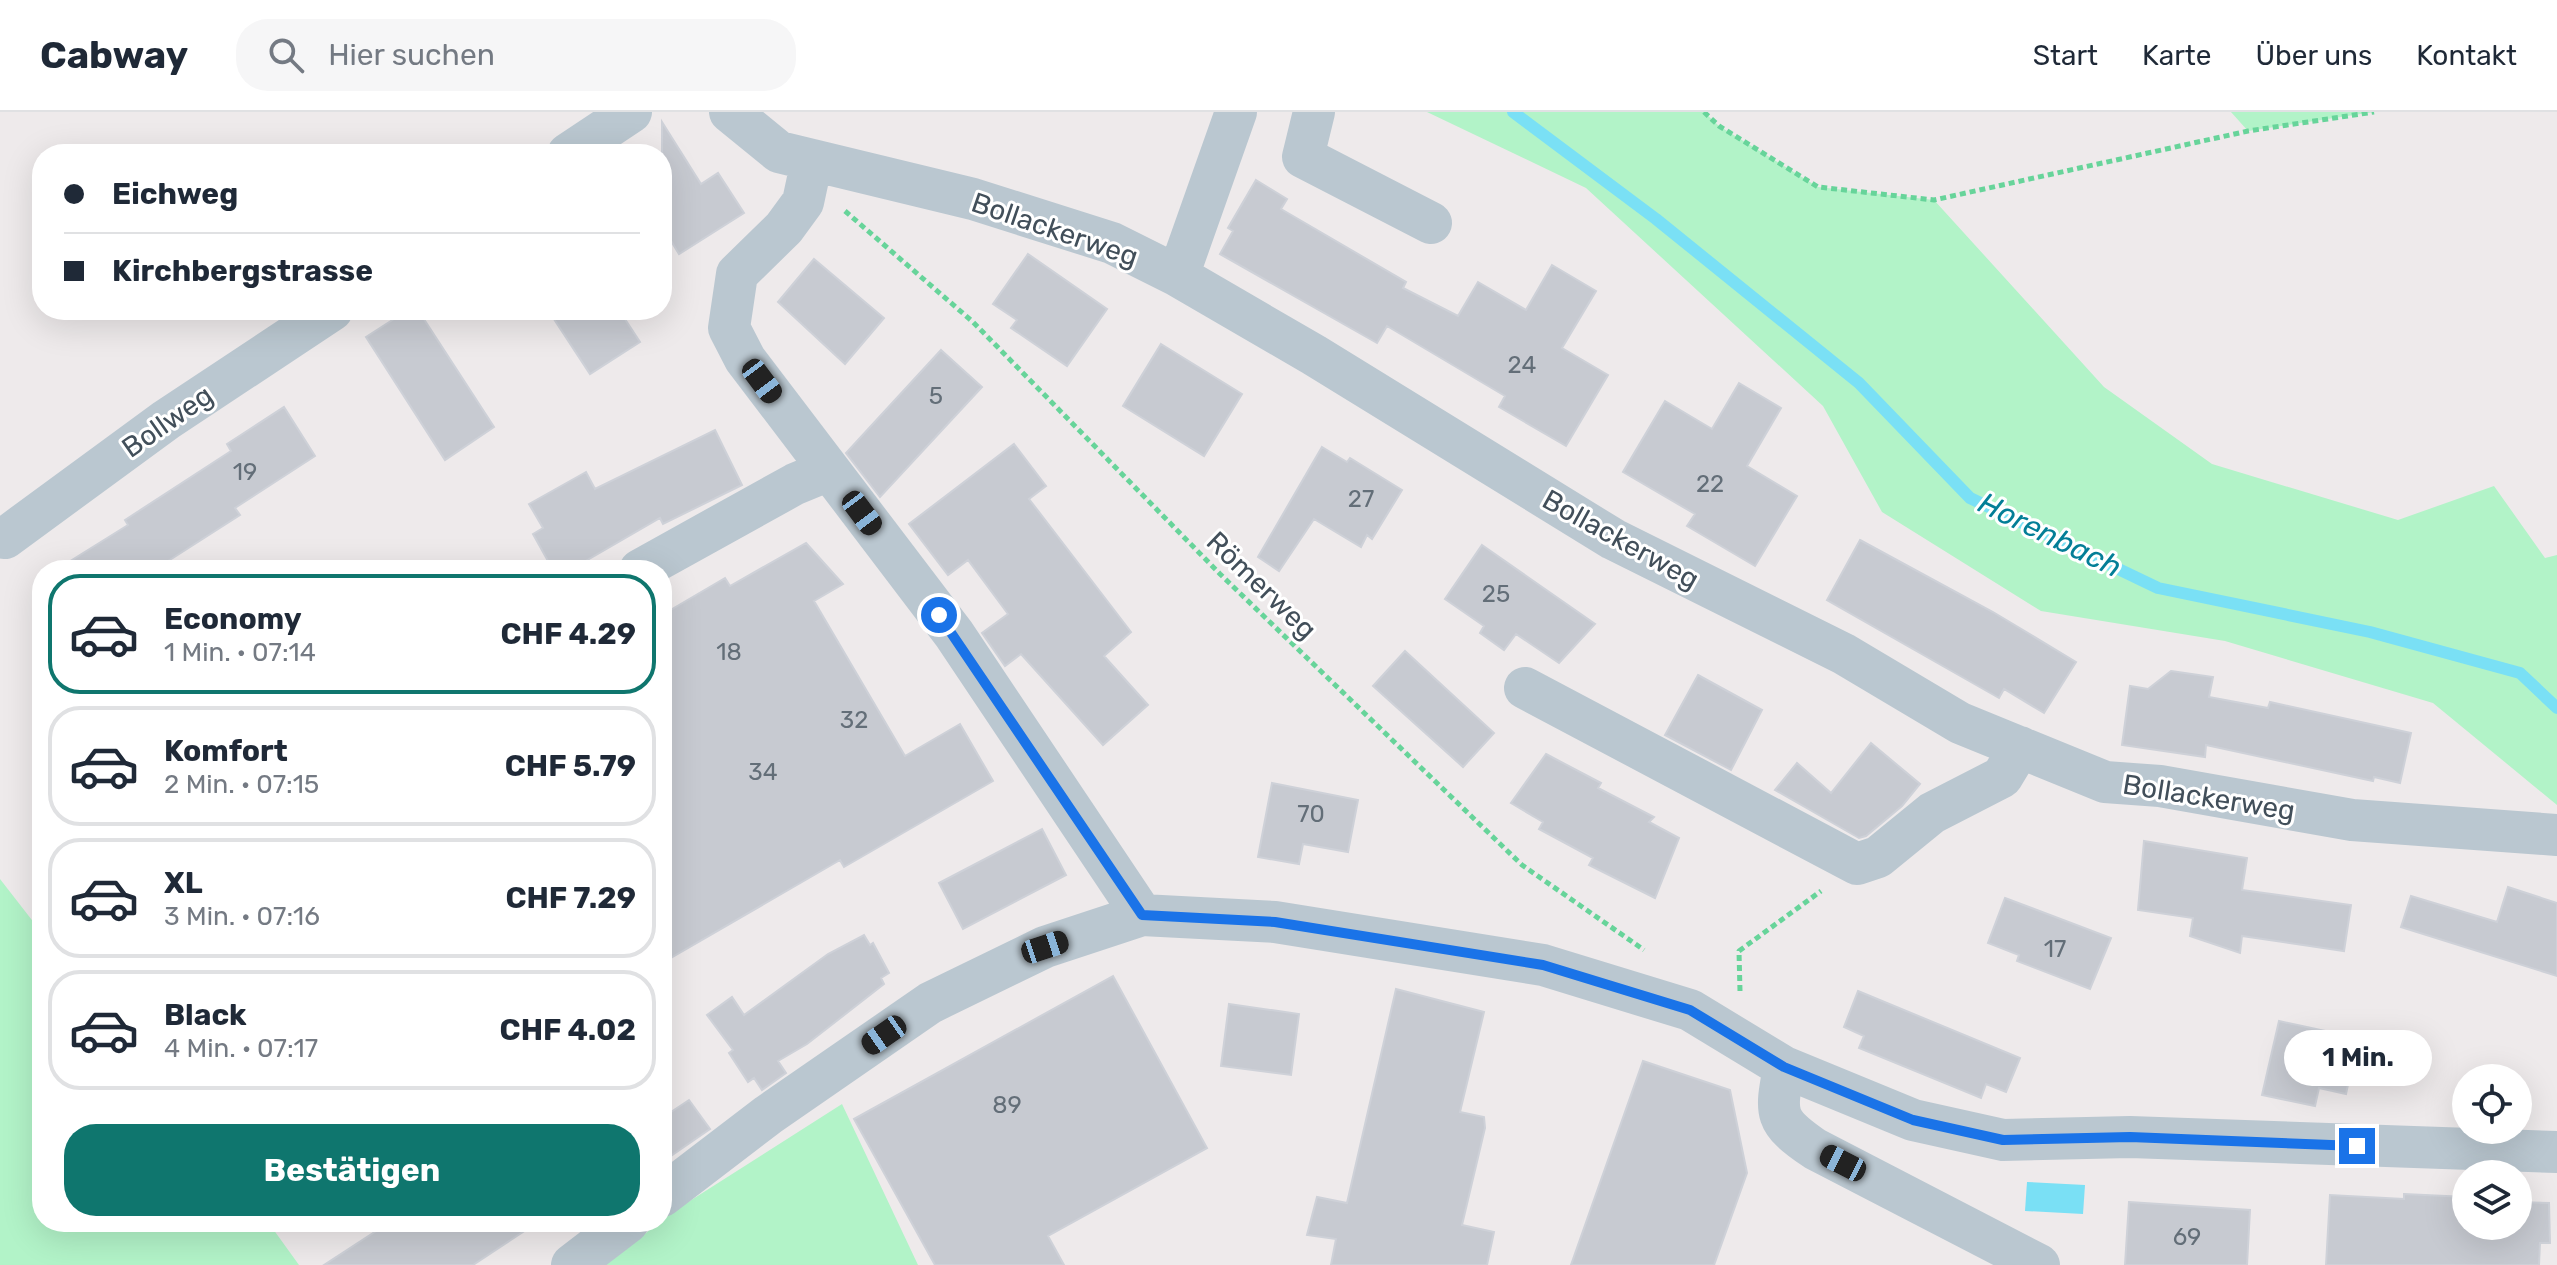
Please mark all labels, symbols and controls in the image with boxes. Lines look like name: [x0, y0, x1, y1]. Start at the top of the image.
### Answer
search box: [236, 19, 796, 91]
text: Cabway: [40, 32, 188, 78]
icon: search: [264, 33, 308, 77]
text: Hier suchen: [328, 37, 495, 73]
text: Start: [2033, 39, 2098, 72]
text: Karte: [2142, 39, 2211, 72]
text: Über uns: [2255, 39, 2372, 72]
text: Kontakt: [2416, 39, 2517, 72]
text: Eichweg: [112, 176, 238, 212]
street label: Bollackerweg: [967, 186, 1142, 273]
text: Kirchbergstrasse: [112, 253, 373, 289]
house number: 24: [1508, 351, 1536, 379]
car: [738, 355, 786, 407]
street label: Bollweg: [116, 378, 219, 464]
house number: 5: [929, 382, 943, 410]
house number: 19: [233, 458, 257, 486]
house number: 22: [1696, 470, 1724, 498]
street label: Bollackerweg: [1537, 483, 1705, 596]
house number: 27: [1348, 485, 1374, 513]
water label: Horenbach: [1972, 485, 2128, 585]
car: [838, 487, 886, 539]
street label: Römerweg: [1200, 525, 1323, 646]
house number: 25: [1482, 580, 1510, 608]
route start: [921, 597, 957, 633]
icon: car: [68, 598, 140, 670]
text: Economy: [164, 601, 302, 637]
text: CHF 4.29: [501, 616, 636, 652]
text: 1 Min. · 07:14: [164, 637, 316, 668]
house number: 18: [716, 638, 742, 666]
house number: 32: [840, 706, 868, 734]
icon: car: [68, 730, 140, 802]
text: Komfort: [164, 733, 288, 769]
text: CHF 5.79: [505, 748, 636, 784]
house number: 34: [748, 758, 778, 786]
street label: Bollackerweg: [2120, 768, 2297, 827]
text: 2 Min. · 07:15: [164, 769, 319, 800]
house number: 70: [1297, 800, 1325, 828]
icon: car: [68, 862, 140, 934]
text: XL: [164, 865, 203, 901]
text: CHF 7.29: [505, 880, 636, 916]
text: 3 Min. · 07:16: [164, 901, 320, 932]
car: [1018, 928, 1072, 966]
house number: 17: [2044, 935, 2066, 963]
icon: car: [68, 994, 140, 1066]
text: Black: [164, 997, 247, 1033]
car: [857, 1011, 911, 1059]
text: CHF 4.02: [500, 1012, 636, 1048]
callout: 1 Min.: [2283, 1030, 2431, 1086]
text: 4 Min. · 07:17: [164, 1033, 318, 1064]
text: 1 Min.: [2322, 1042, 2394, 1073]
map controls: [2452, 1064, 2532, 1240]
button: locate: [2452, 1064, 2532, 1144]
house number: 89: [992, 1091, 1022, 1119]
button: Bestätigen: [64, 1124, 640, 1216]
route end: [2339, 1128, 2375, 1164]
car: [1816, 1141, 1870, 1185]
button: layers: [2452, 1160, 2532, 1240]
house number: 69: [2173, 1223, 2201, 1251]

